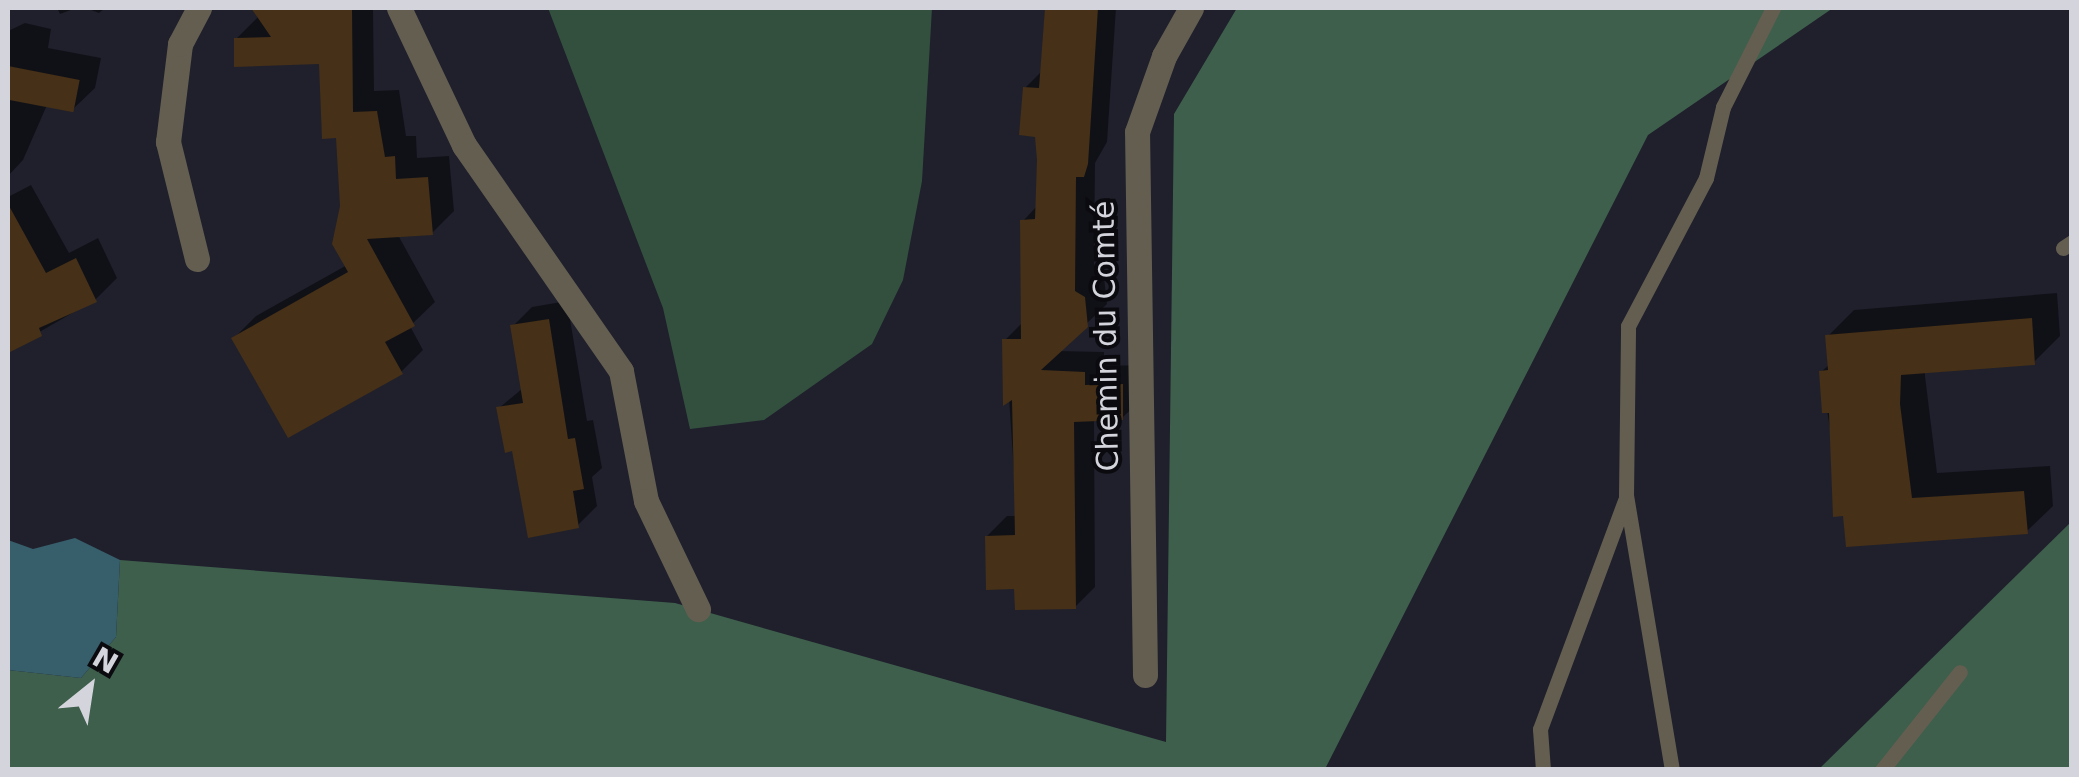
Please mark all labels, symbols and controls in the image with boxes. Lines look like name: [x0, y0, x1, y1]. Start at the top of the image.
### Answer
street label: Chemin du Comté: [1086, 200, 1126, 472]
north arrow: [40, 637, 140, 737]
text: N: [87, 640, 124, 681]

